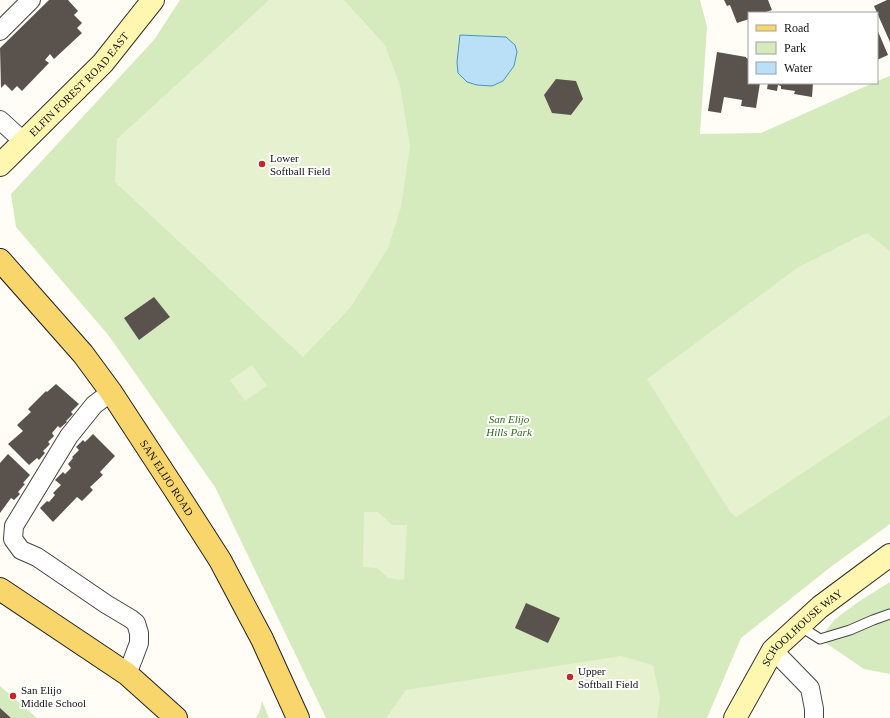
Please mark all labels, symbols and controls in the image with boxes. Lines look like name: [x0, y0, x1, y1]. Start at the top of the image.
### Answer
legend: [748, 12, 878, 84]
text: Road: [784, 21, 809, 35]
street label: ELFIN FOREST ROAD EAST: [27, 30, 131, 139]
text: Park: [784, 41, 806, 55]
text: Water: [784, 61, 812, 75]
place label: Lower Softball Field: [270, 152, 331, 177]
marker: Lower Softball Field: [257, 159, 267, 169]
park label: San Elijo Hills Park: [485, 413, 533, 438]
street label: SAN ELIJO ROAD: [138, 438, 196, 518]
street label: SCHOOLHOUSE WAY: [759, 587, 845, 668]
place label: Upper Softball Field: [578, 665, 639, 690]
marker: Upper Softball Field: [565, 672, 575, 682]
place label: San Elijo Middle School: [21, 684, 86, 709]
marker: San Elijo Middle School: [8, 691, 18, 701]

